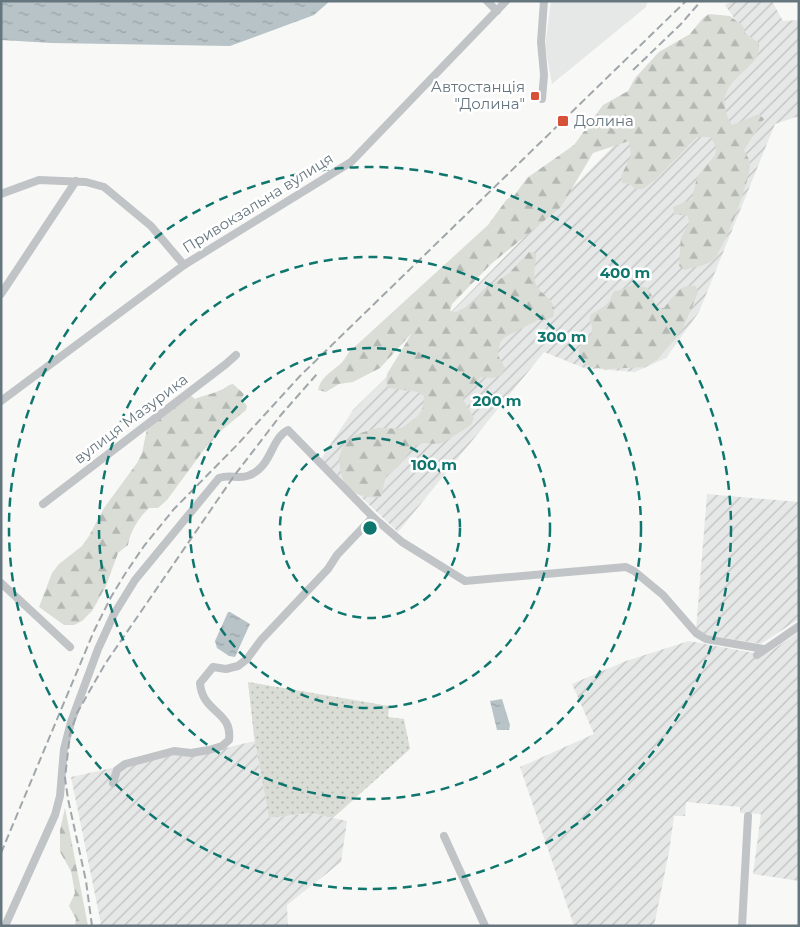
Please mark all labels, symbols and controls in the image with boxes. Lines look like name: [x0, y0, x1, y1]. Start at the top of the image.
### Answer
place label: Автостанція "Долина": [431, 77, 525, 113]
marker: Автостанція "Долина": [529, 90, 541, 102]
place label: Долина: [574, 111, 634, 130]
marker: Долина: [556, 114, 570, 128]
street label: Привокзальна вулиця: [179, 148, 337, 257]
text: 400 m: [600, 263, 650, 282]
text: 300 m: [536, 327, 587, 346]
street label: вулиця Мазурика: [70, 370, 191, 468]
text: 200 m: [472, 391, 522, 410]
text: 100 m: [411, 455, 457, 474]
centre of rings: [361, 519, 379, 537]

